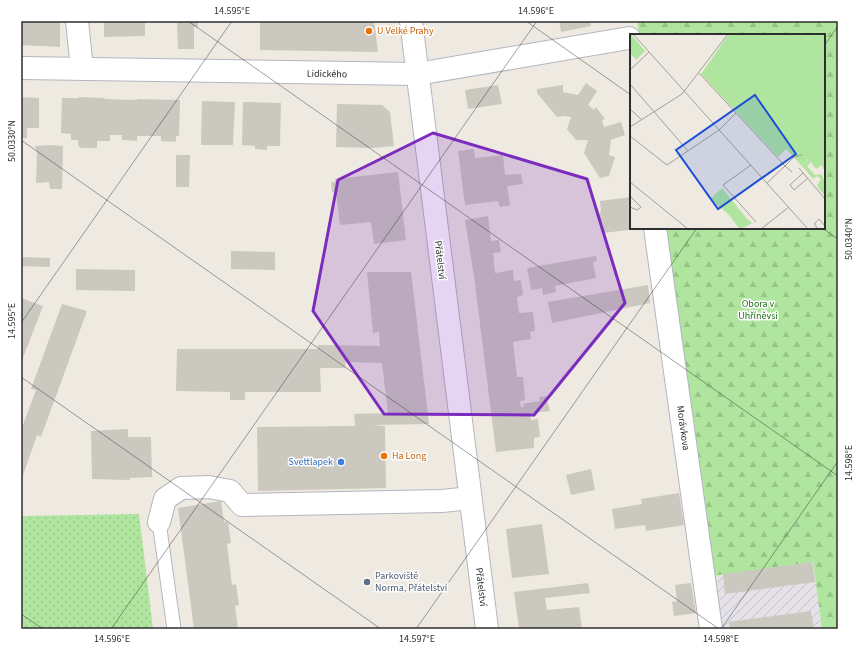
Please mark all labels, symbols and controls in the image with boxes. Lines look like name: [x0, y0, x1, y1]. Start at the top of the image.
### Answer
text: 14.595°E: [214, 4, 250, 18]
text: 14.596°E: [518, 4, 554, 18]
place label: U Velké Prahy: [377, 24, 434, 38]
marker: U Velké Prahy: [364, 26, 374, 36]
inset map: [630, 34, 825, 229]
street label: Lidického: [307, 67, 347, 81]
text: 50.0330°N: [5, 120, 19, 162]
text: 50.0340°N: [842, 218, 856, 260]
street label: Přátelství: [431, 240, 449, 281]
park label: Obora v Uhříněvsi: [738, 297, 778, 323]
text: 14.595°E: [5, 303, 19, 339]
street label: Morávkova: [673, 405, 693, 451]
text: 14.598°E: [842, 445, 856, 481]
place label: Ha Long: [392, 449, 426, 463]
marker: Ha Long: [379, 451, 389, 461]
place label: Svettlapek: [289, 455, 333, 469]
marker: Svettlapek: [336, 457, 346, 467]
street label: Přátelství: [472, 567, 490, 608]
place label: Parkoviště Norma, Přátelství: [375, 569, 448, 595]
marker: Parkoviště Norma, Přátelství: [362, 577, 372, 587]
text: 14.596°E: [94, 632, 130, 646]
text: 14.597°E: [399, 632, 435, 646]
text: 14.598°E: [703, 632, 739, 646]

